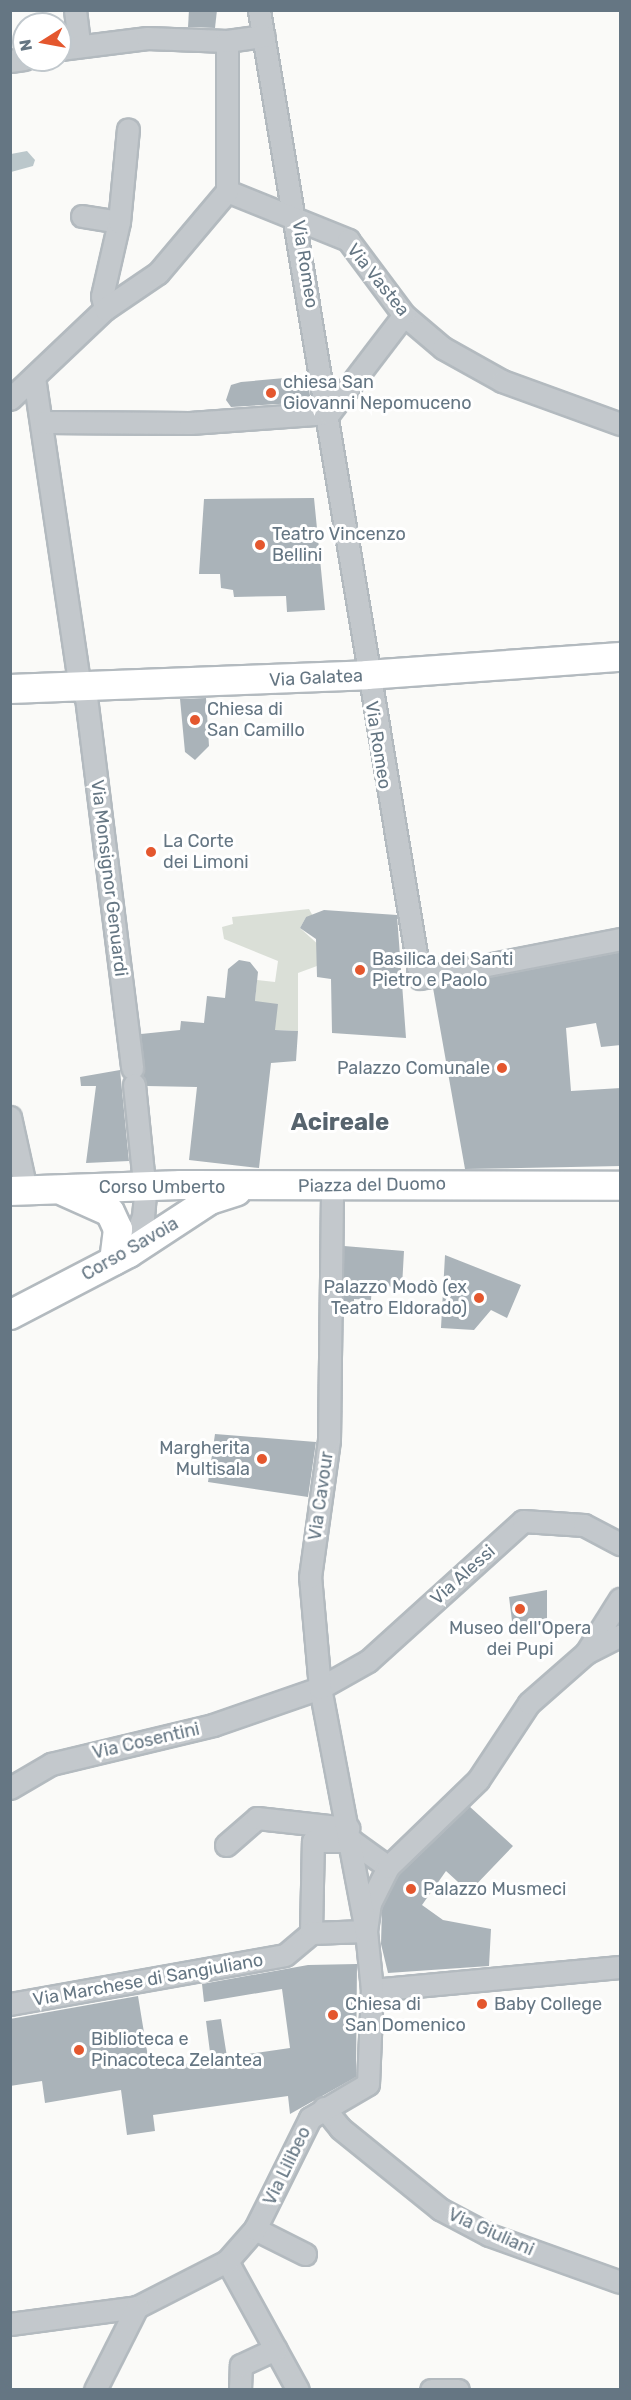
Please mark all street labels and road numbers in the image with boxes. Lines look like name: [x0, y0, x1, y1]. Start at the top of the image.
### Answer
street label: Via Romeo: [287, 218, 323, 310]
street label: Via Vastea: [342, 239, 414, 321]
street label: Via Galatea: [269, 665, 363, 691]
street label: Via Romeo: [360, 699, 396, 791]
street label: Via Monsignor Genuardi: [86, 778, 132, 978]
street label: Piazza del Duomo: [298, 1173, 446, 1197]
street label: Corso Umberto: [99, 1176, 225, 1198]
street label: Corso Savoia: [78, 1213, 182, 1285]
street label: Via Cavour: [304, 1450, 338, 1542]
street label: Via Alessi: [426, 1540, 500, 1610]
street label: Via Cosentini: [90, 1718, 202, 1764]
street label: Via Marchese di Sangiuliano: [31, 1949, 265, 2011]
street label: Via Lilibeo: [259, 2123, 315, 2209]
street label: Via Giuliani: [445, 2203, 537, 2261]

